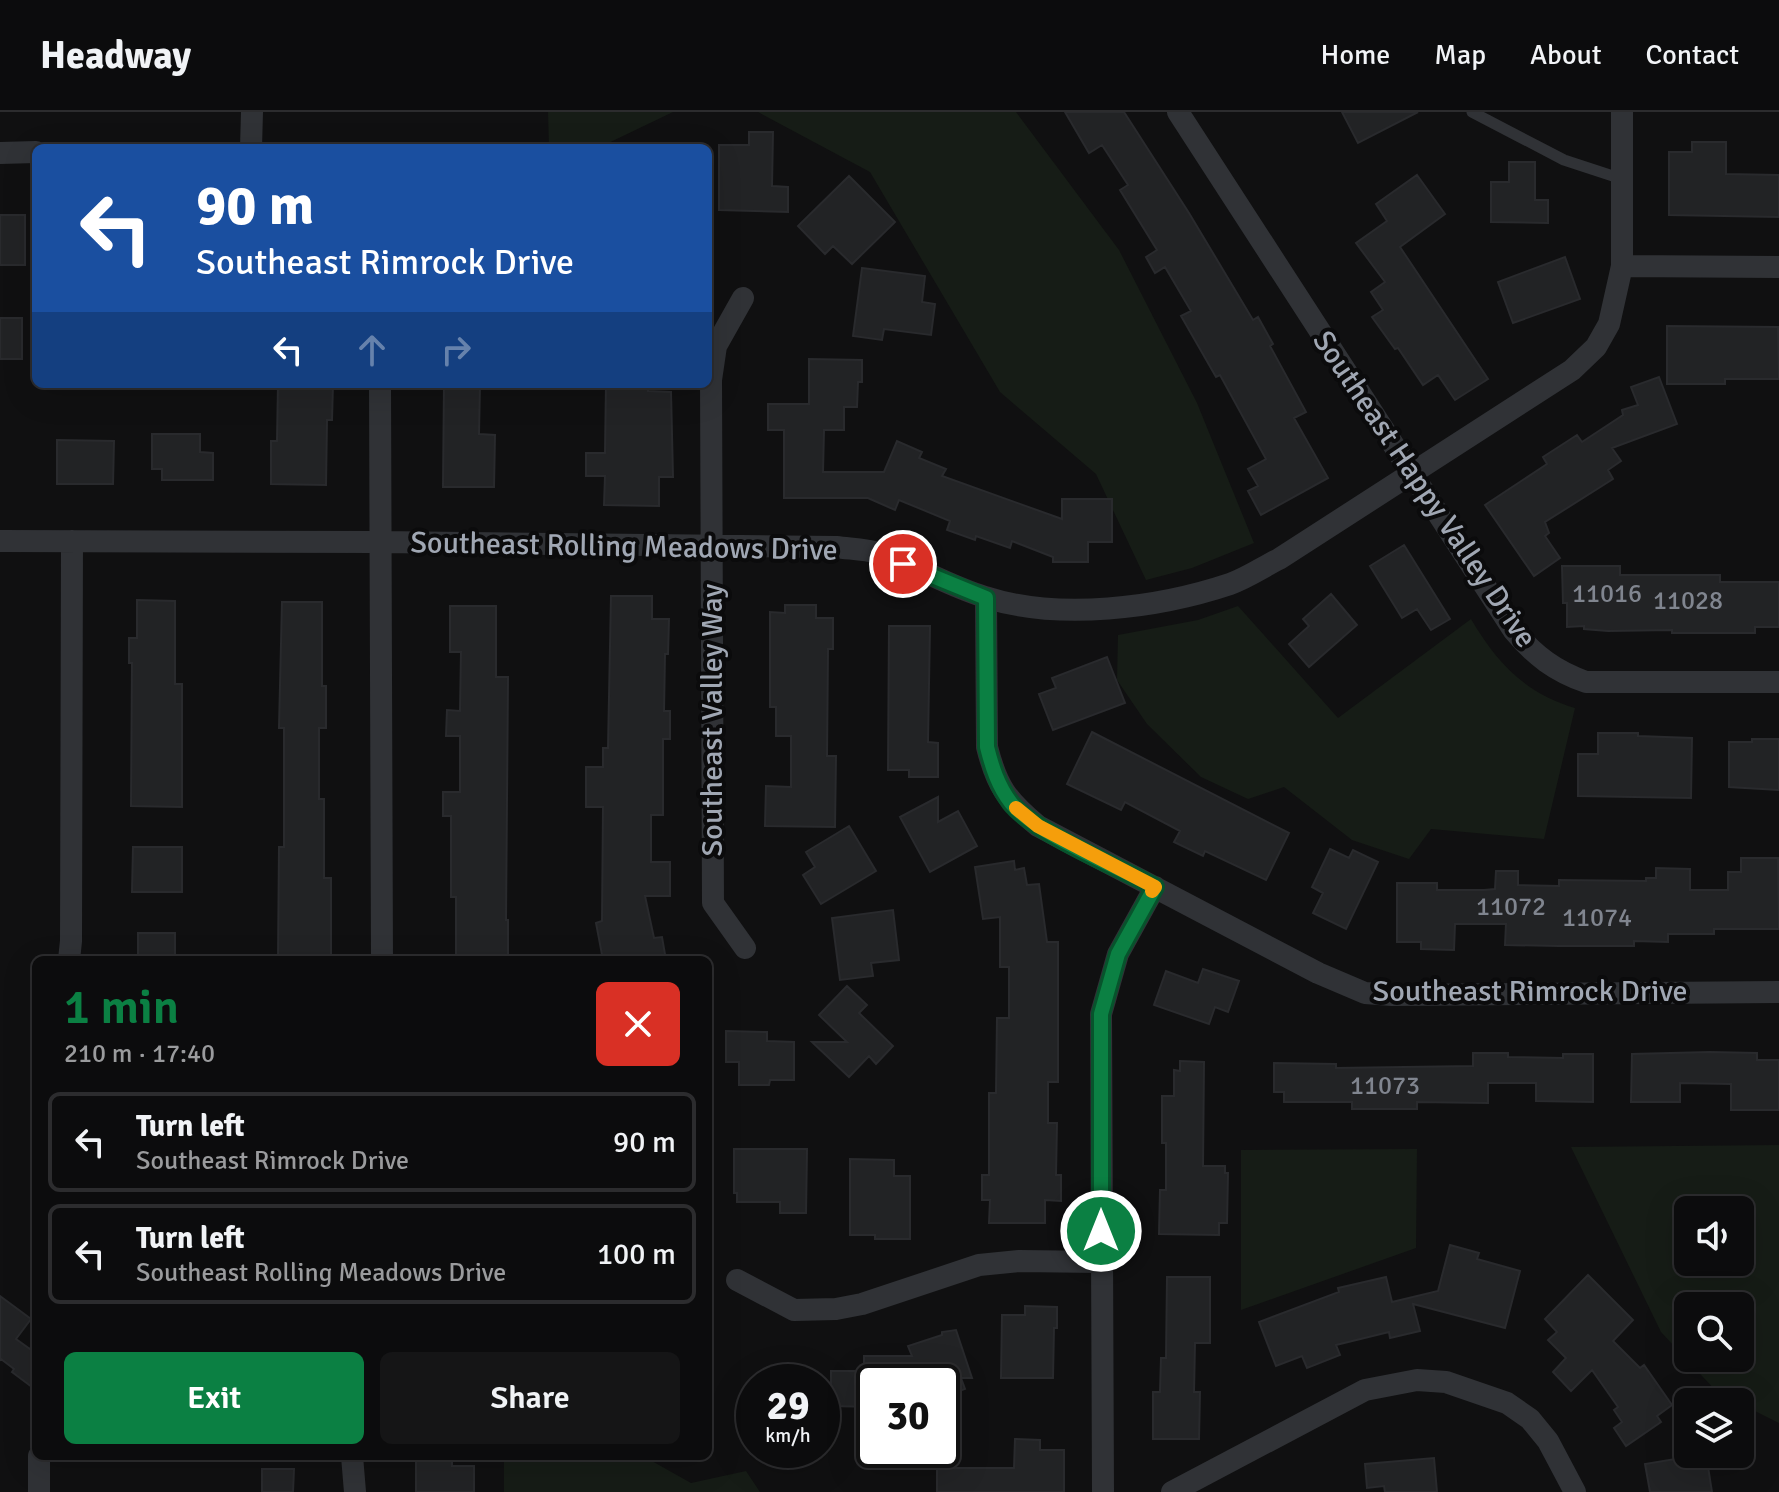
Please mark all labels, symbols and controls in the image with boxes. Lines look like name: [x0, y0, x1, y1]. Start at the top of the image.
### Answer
text: Headway: [40, 32, 191, 79]
text: Home: [1321, 38, 1390, 72]
text: Map: [1434, 38, 1486, 72]
text: About: [1530, 38, 1602, 72]
text: Contact: [1646, 38, 1739, 72]
text: 90 m: [196, 171, 314, 240]
icon: left: [64, 176, 168, 280]
text: Southeast Rimrock Drive: [196, 240, 574, 285]
street label: Southeast Happy Valley Drive: [1305, 324, 1545, 655]
icon: left: [266, 328, 310, 372]
icon: ahead: [350, 328, 394, 372]
icon: right: [434, 328, 478, 372]
street label: Southeast Rolling Meadows Drive: [410, 524, 838, 569]
pin: [869, 530, 937, 598]
icon: arrive: [881, 542, 925, 586]
house number: 11016: [1572, 578, 1642, 610]
street label: Southeast Valley Way: [694, 584, 731, 856]
house number: 11028: [1653, 585, 1723, 617]
house number: 11072: [1476, 891, 1546, 923]
house number: 11074: [1562, 902, 1632, 934]
street label: Southeast Rimrock Drive: [1373, 973, 1687, 1010]
text: 1 min: [64, 978, 179, 1037]
button: close: [596, 982, 680, 1066]
text: 210 m · 17:40: [64, 1038, 215, 1070]
house number: 11073: [1350, 1070, 1420, 1102]
text: Turn left: [136, 1108, 245, 1145]
icon: left: [68, 1120, 112, 1164]
text: 90 m: [613, 1124, 676, 1161]
text: Southeast Rimrock Drive: [136, 1145, 409, 1177]
position arrow: [1059, 1189, 1143, 1273]
map controls: [1674, 1196, 1754, 1468]
button: sound: [1674, 1196, 1754, 1276]
text: Turn left: [136, 1220, 245, 1257]
icon: left: [68, 1232, 112, 1276]
text: 100 m: [597, 1236, 676, 1273]
text: Southeast Rolling Meadows Drive: [136, 1257, 506, 1289]
button: search: [1674, 1292, 1754, 1372]
button: Exit: [64, 1352, 364, 1444]
button: Share: [380, 1352, 680, 1444]
speed limit sign: 30: [856, 1364, 960, 1468]
text: 29: [766, 1381, 810, 1431]
button: layers: [1674, 1388, 1754, 1468]
text: km/h: [765, 1423, 811, 1448]

